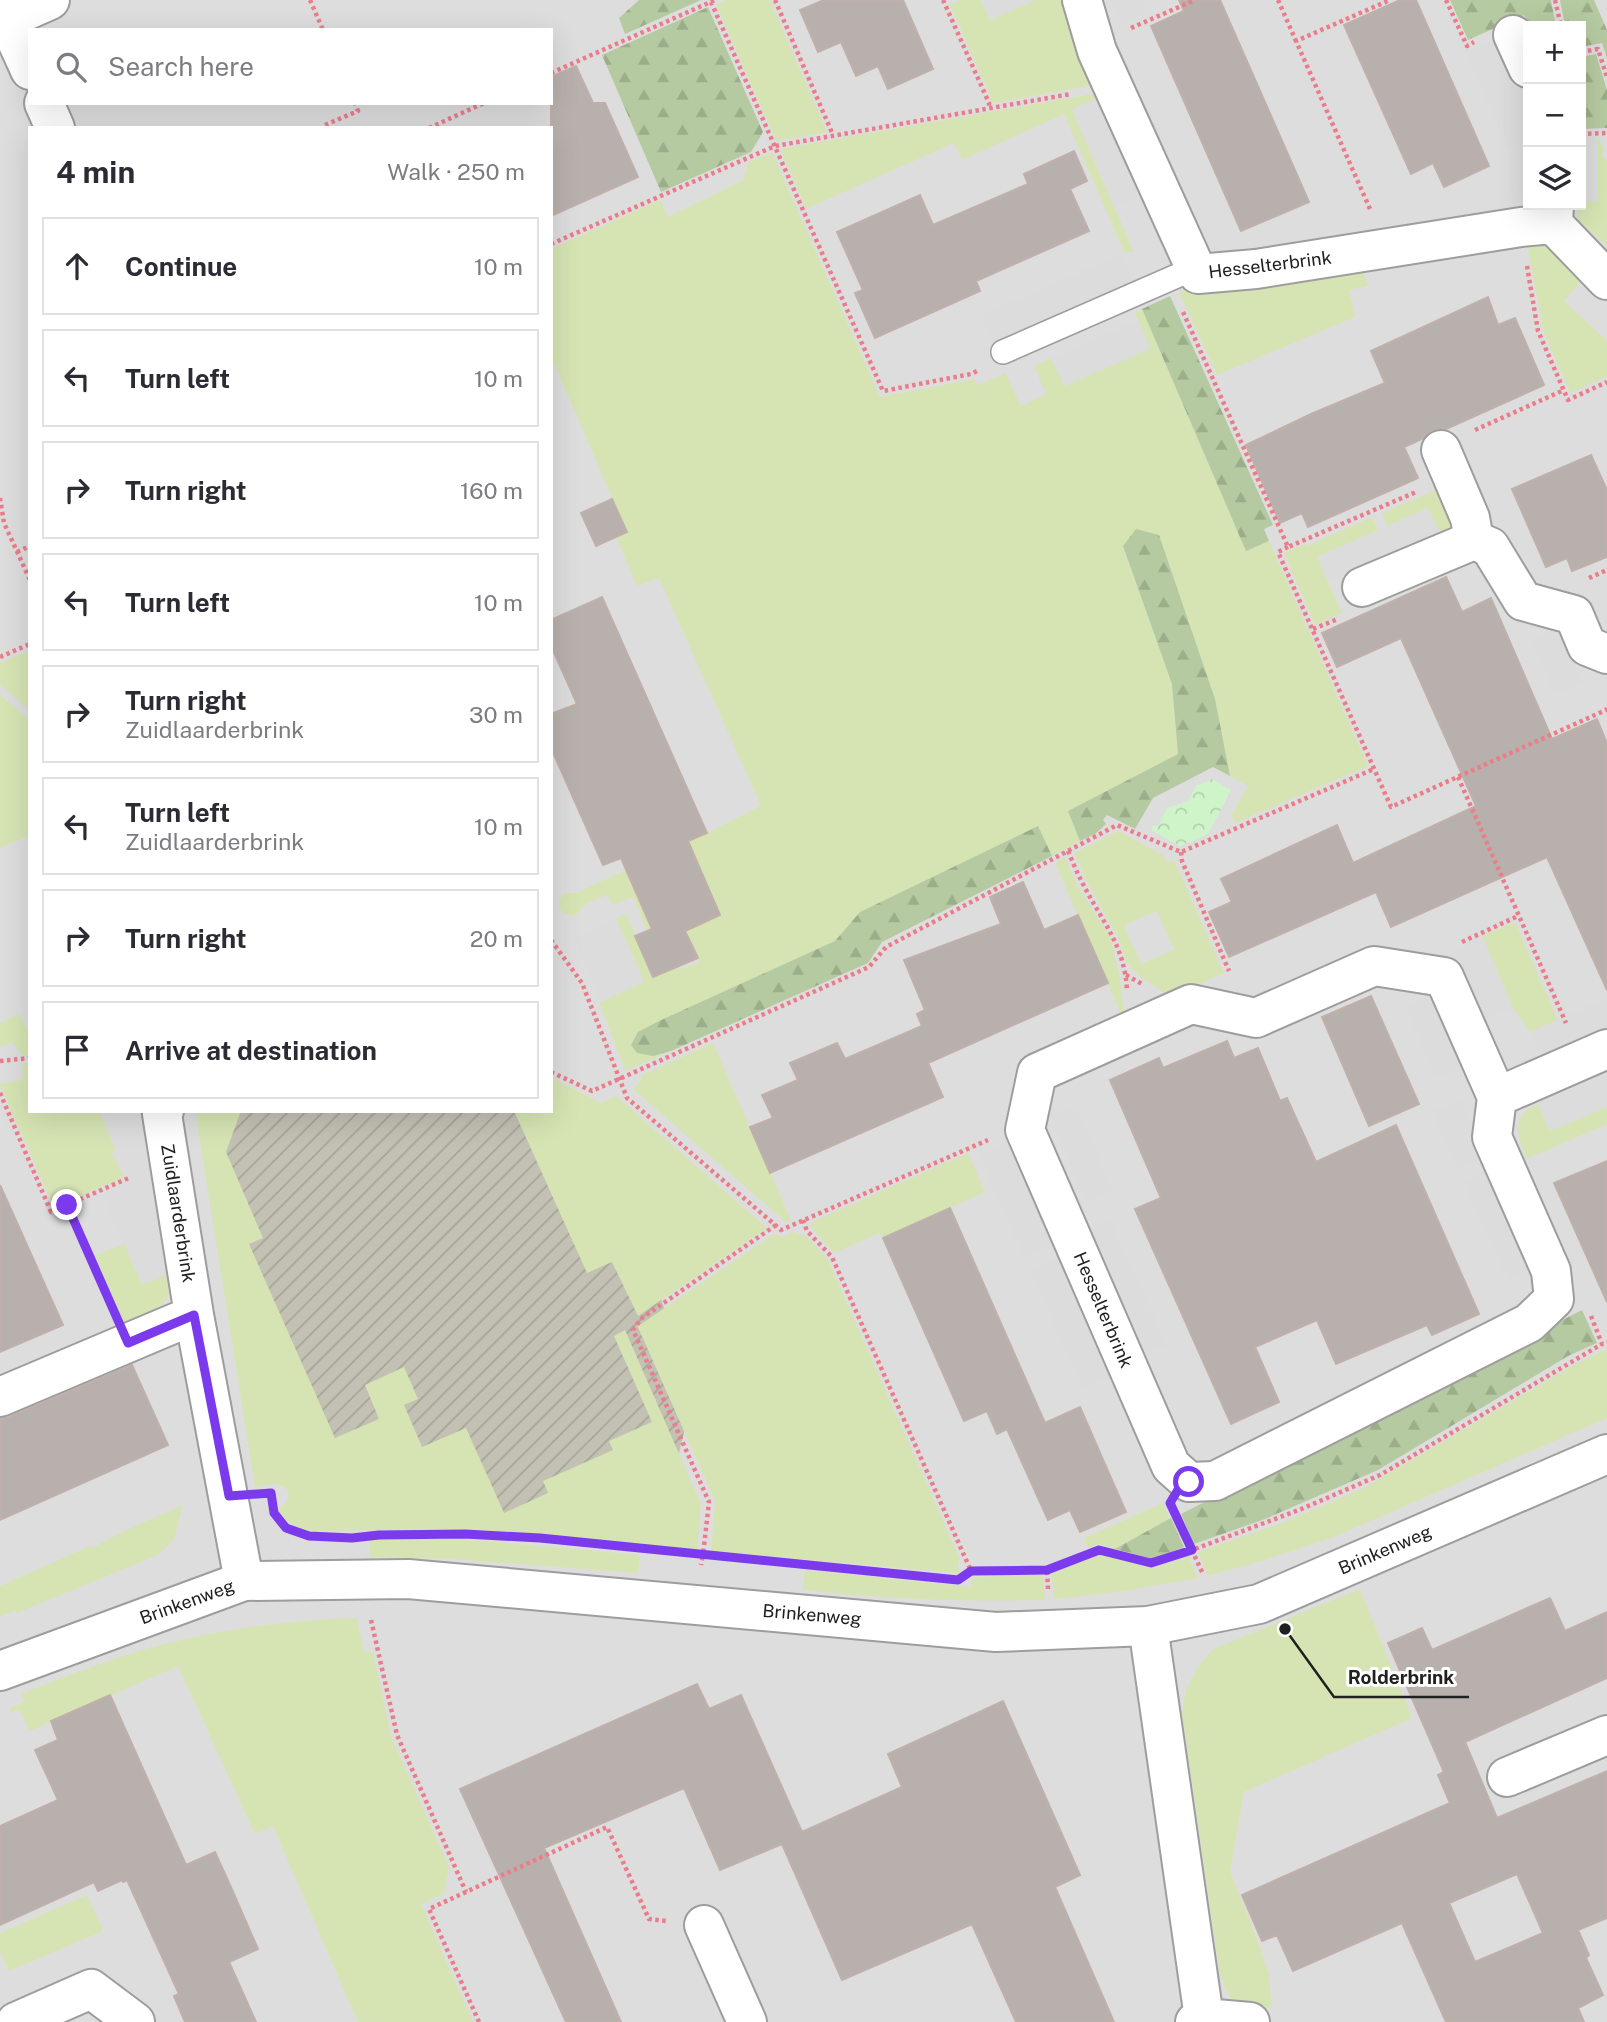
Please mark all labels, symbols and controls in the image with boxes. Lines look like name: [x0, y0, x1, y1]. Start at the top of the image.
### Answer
map controls: [1523, 21, 1586, 210]
button: +: [1523, 21, 1586, 84]
search box: [28, 28, 553, 105]
icon: search: [52, 48, 90, 86]
text: Search here: [108, 51, 254, 82]
button: −: [1523, 84, 1586, 147]
button: layers: [1523, 147, 1586, 210]
text: 4 min: [56, 154, 135, 190]
text: Walk · 250 m: [387, 158, 525, 185]
icon: ahead: [58, 247, 96, 285]
street label: Hesselterbrink: [1207, 247, 1333, 282]
text: Continue: [125, 251, 237, 282]
text: 10 m: [474, 253, 523, 280]
icon: left: [58, 359, 96, 397]
text: Turn left: [125, 363, 230, 394]
text: 10 m: [474, 365, 523, 392]
icon: right: [58, 471, 96, 509]
text: Turn right: [125, 475, 247, 506]
text: 160 m: [460, 477, 523, 504]
icon: left: [58, 583, 96, 621]
text: Turn left: [125, 587, 230, 618]
text: 10 m: [474, 589, 523, 616]
text: Turn right: [125, 685, 247, 716]
icon: right: [58, 695, 96, 733]
text: 30 m: [469, 701, 523, 728]
text: Zuidlaarderbrink: [125, 716, 304, 743]
text: Turn left: [125, 797, 230, 828]
icon: left: [58, 807, 96, 845]
text: 10 m: [474, 813, 523, 840]
text: Zuidlaarderbrink: [125, 828, 304, 855]
icon: right: [58, 919, 96, 957]
text: Turn right: [125, 923, 247, 954]
text: 20 m: [470, 925, 523, 952]
icon: arrive: [58, 1031, 96, 1069]
text: Arrive at destination: [125, 1035, 377, 1066]
street label: Zuidlaarderbrink: [157, 1142, 200, 1284]
route end: [51, 1189, 82, 1220]
street label: Hesselterbrink: [1070, 1249, 1137, 1371]
route start: [1173, 1466, 1204, 1497]
street label: Brinkenweg: [1335, 1520, 1435, 1579]
street label: Brinkenweg: [137, 1575, 237, 1628]
street label: Brinkenweg: [762, 1600, 862, 1629]
callout: Rolderbrink: [1334, 1657, 1469, 1697]
text: Rolderbrink: [1348, 1666, 1454, 1688]

